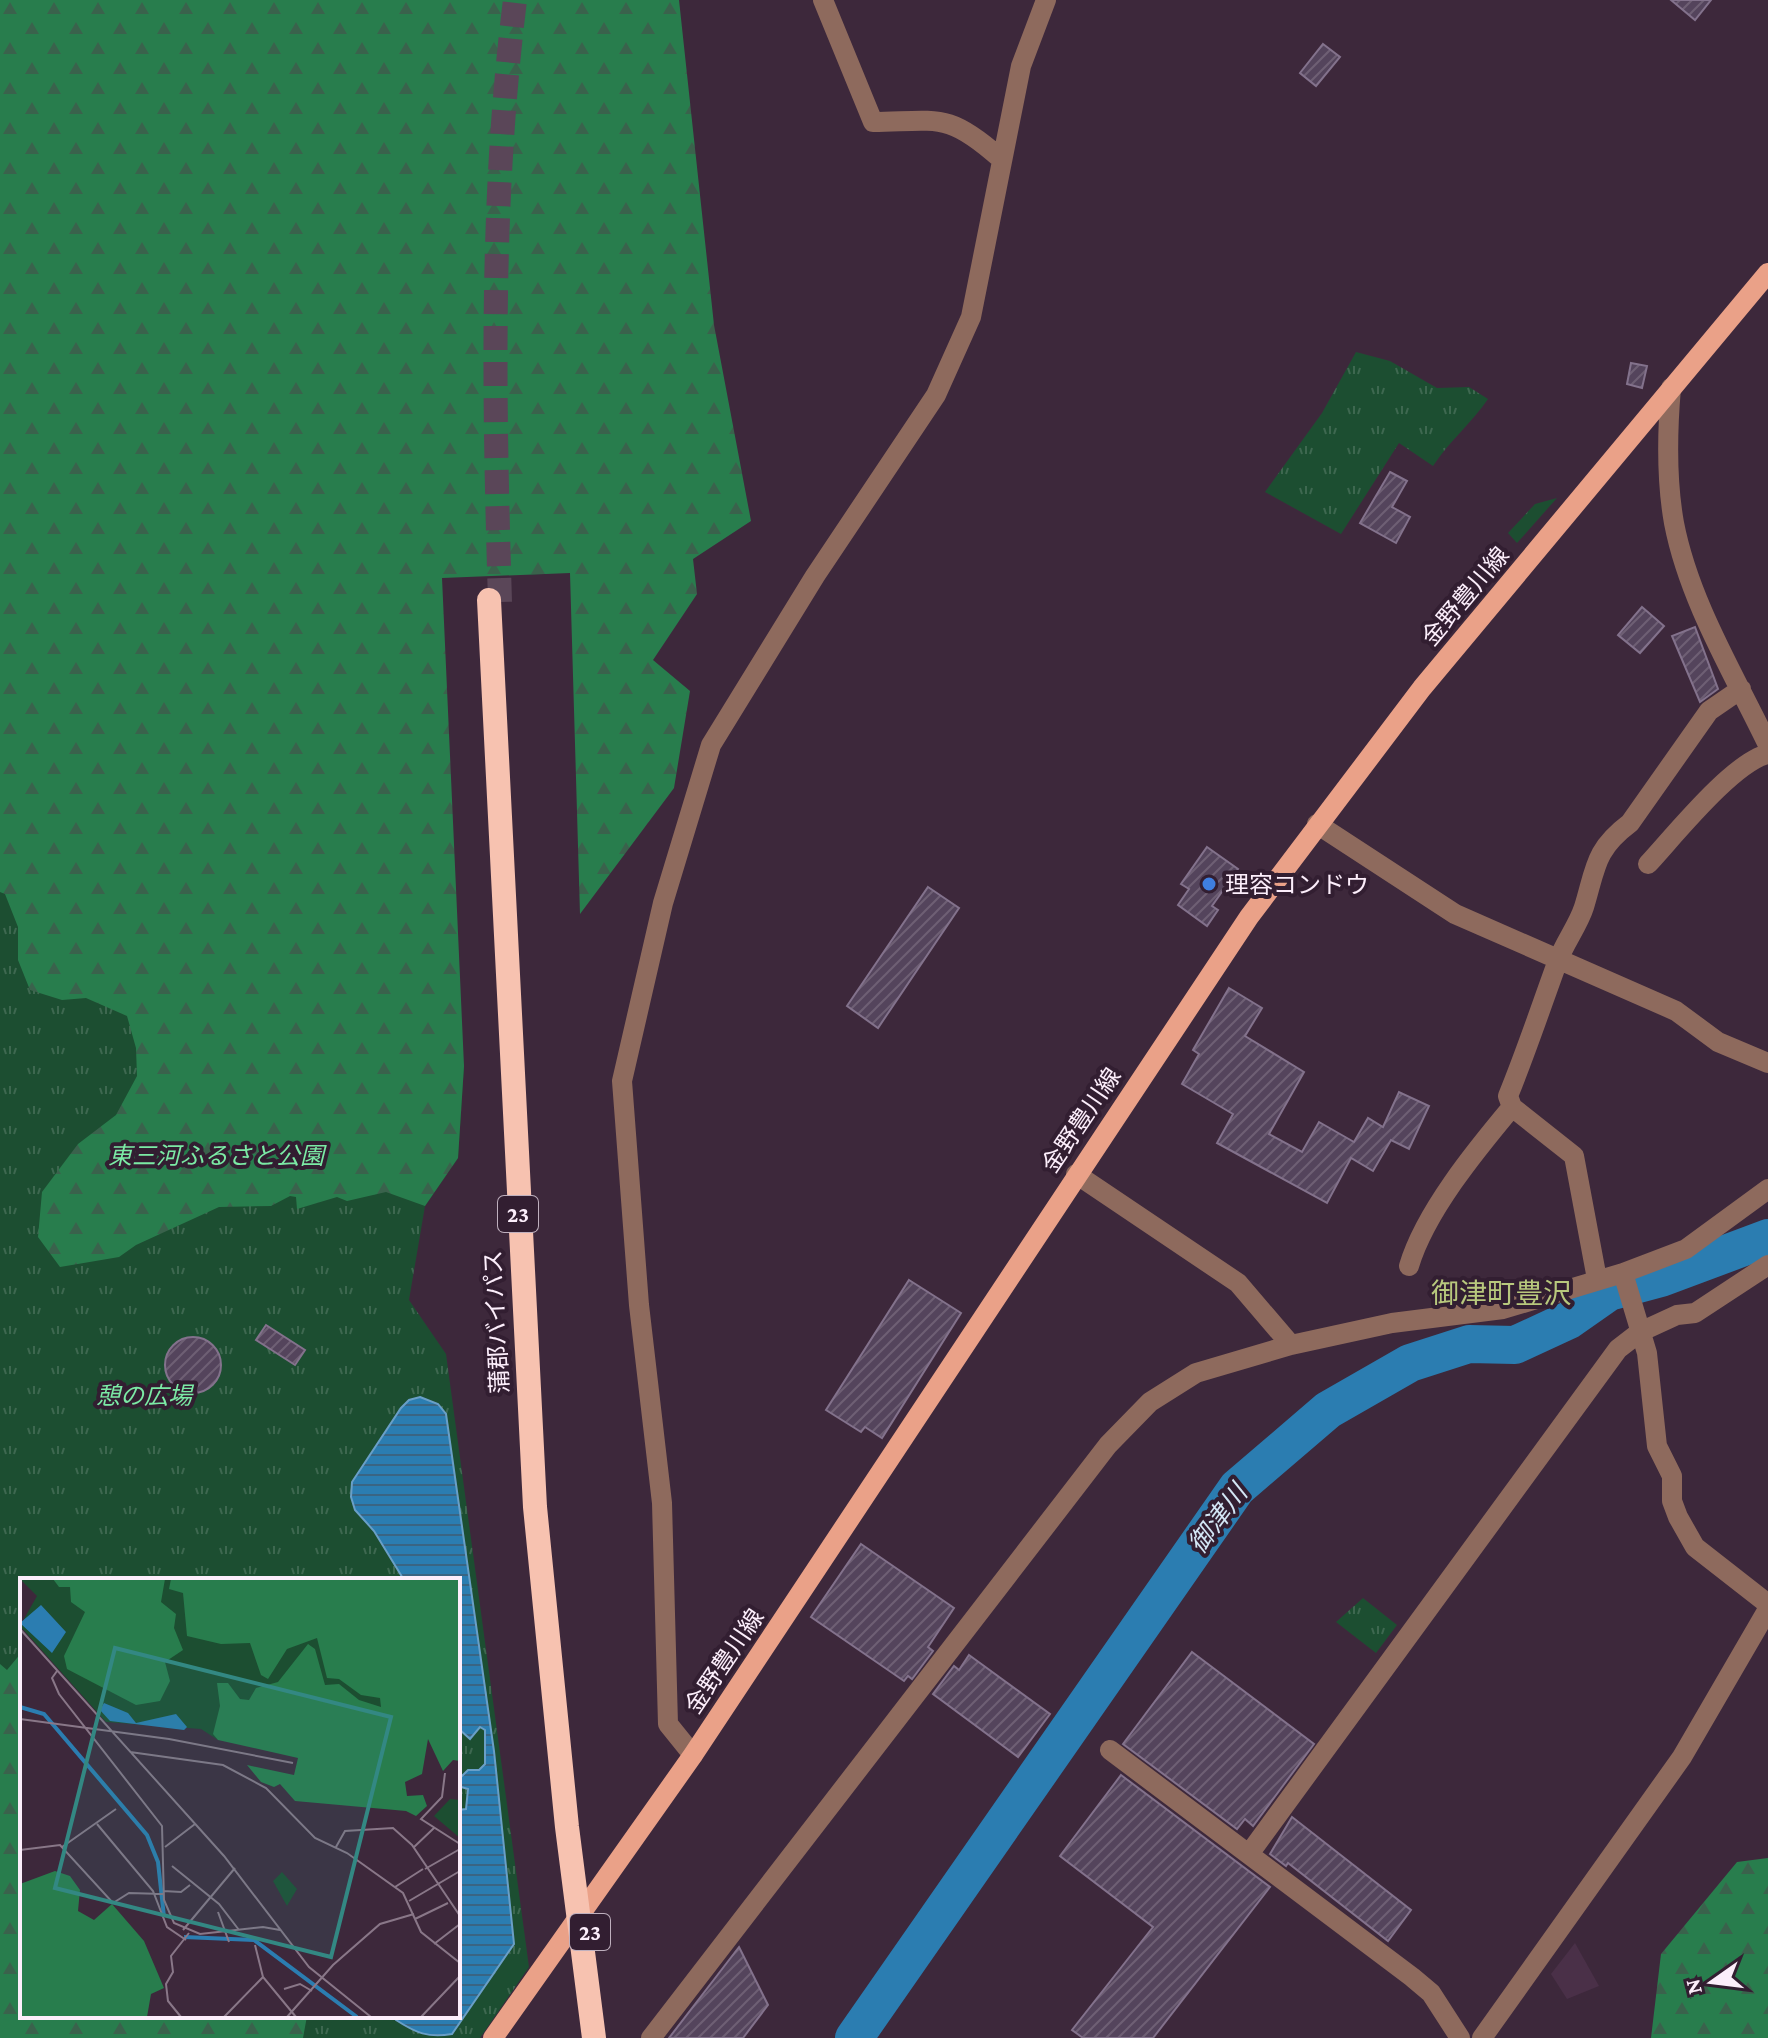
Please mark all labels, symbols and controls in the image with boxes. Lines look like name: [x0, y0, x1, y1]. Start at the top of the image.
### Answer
street label: 金野豊川線: [1416, 541, 1514, 651]
place label: 理容コンドウ: [1225, 871, 1369, 898]
marker: 理容コンドウ: [1200, 875, 1218, 893]
street label: 金野豊川線: [1036, 1063, 1126, 1177]
park label: 東三河ふるさと公園: [108, 1142, 327, 1169]
road number: 23: [498, 1196, 538, 1232]
street label: 蒲郡バイパス: [479, 1250, 513, 1394]
district label: 御津町豊沢: [1431, 1278, 1571, 1309]
park label: 憩の広場: [96, 1382, 195, 1409]
water label: 御津川: [1183, 1477, 1255, 1559]
inset map: [20, 1578, 460, 2018]
street label: 金野豊川線: [679, 1604, 769, 1718]
road number: 23: [570, 1914, 610, 1950]
north arrow: [1672, 1942, 1752, 2022]
text: N: [1679, 1976, 1707, 1997]

